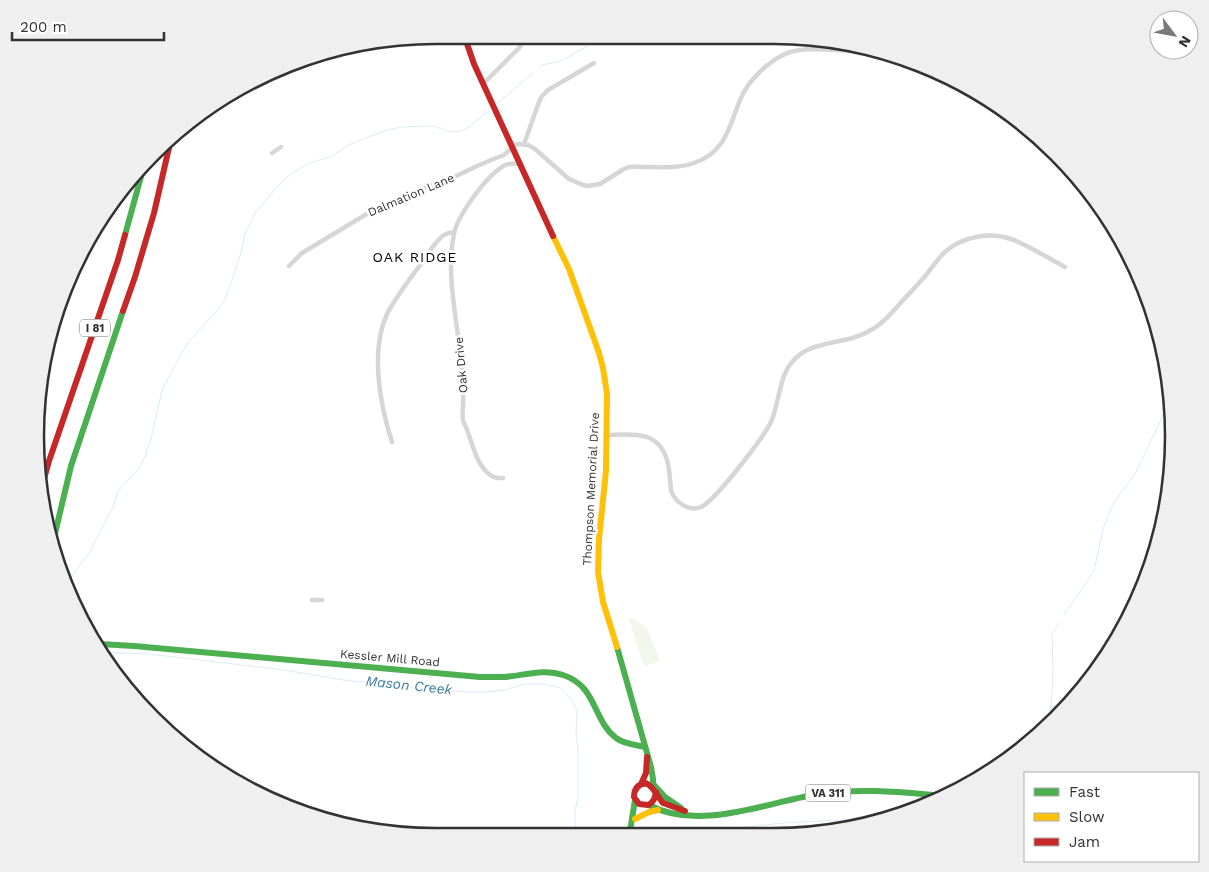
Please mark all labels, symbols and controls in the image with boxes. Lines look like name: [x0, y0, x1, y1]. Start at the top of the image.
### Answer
scale bar: [12, 10, 165, 42]
north arrow: [1149, 10, 1199, 60]
text: 200 m: [20, 18, 67, 36]
text: N: [1175, 33, 1195, 51]
street label: Dalmation Lane: [366, 170, 456, 219]
district label: OAK RIDGE: [373, 249, 457, 265]
road number: I 81: [80, 319, 110, 336]
street label: Oak Drive: [452, 336, 470, 394]
street label: Thompson Memorial Drive: [580, 412, 602, 566]
street label: Kessler Mill Road: [340, 647, 440, 669]
water label: Mason Creek: [365, 673, 453, 698]
legend: [1024, 772, 1199, 862]
text: Fast: [1069, 783, 1101, 801]
road number: VA 311: [806, 784, 850, 801]
text: Slow: [1069, 808, 1105, 826]
text: Jam: [1069, 833, 1100, 851]

